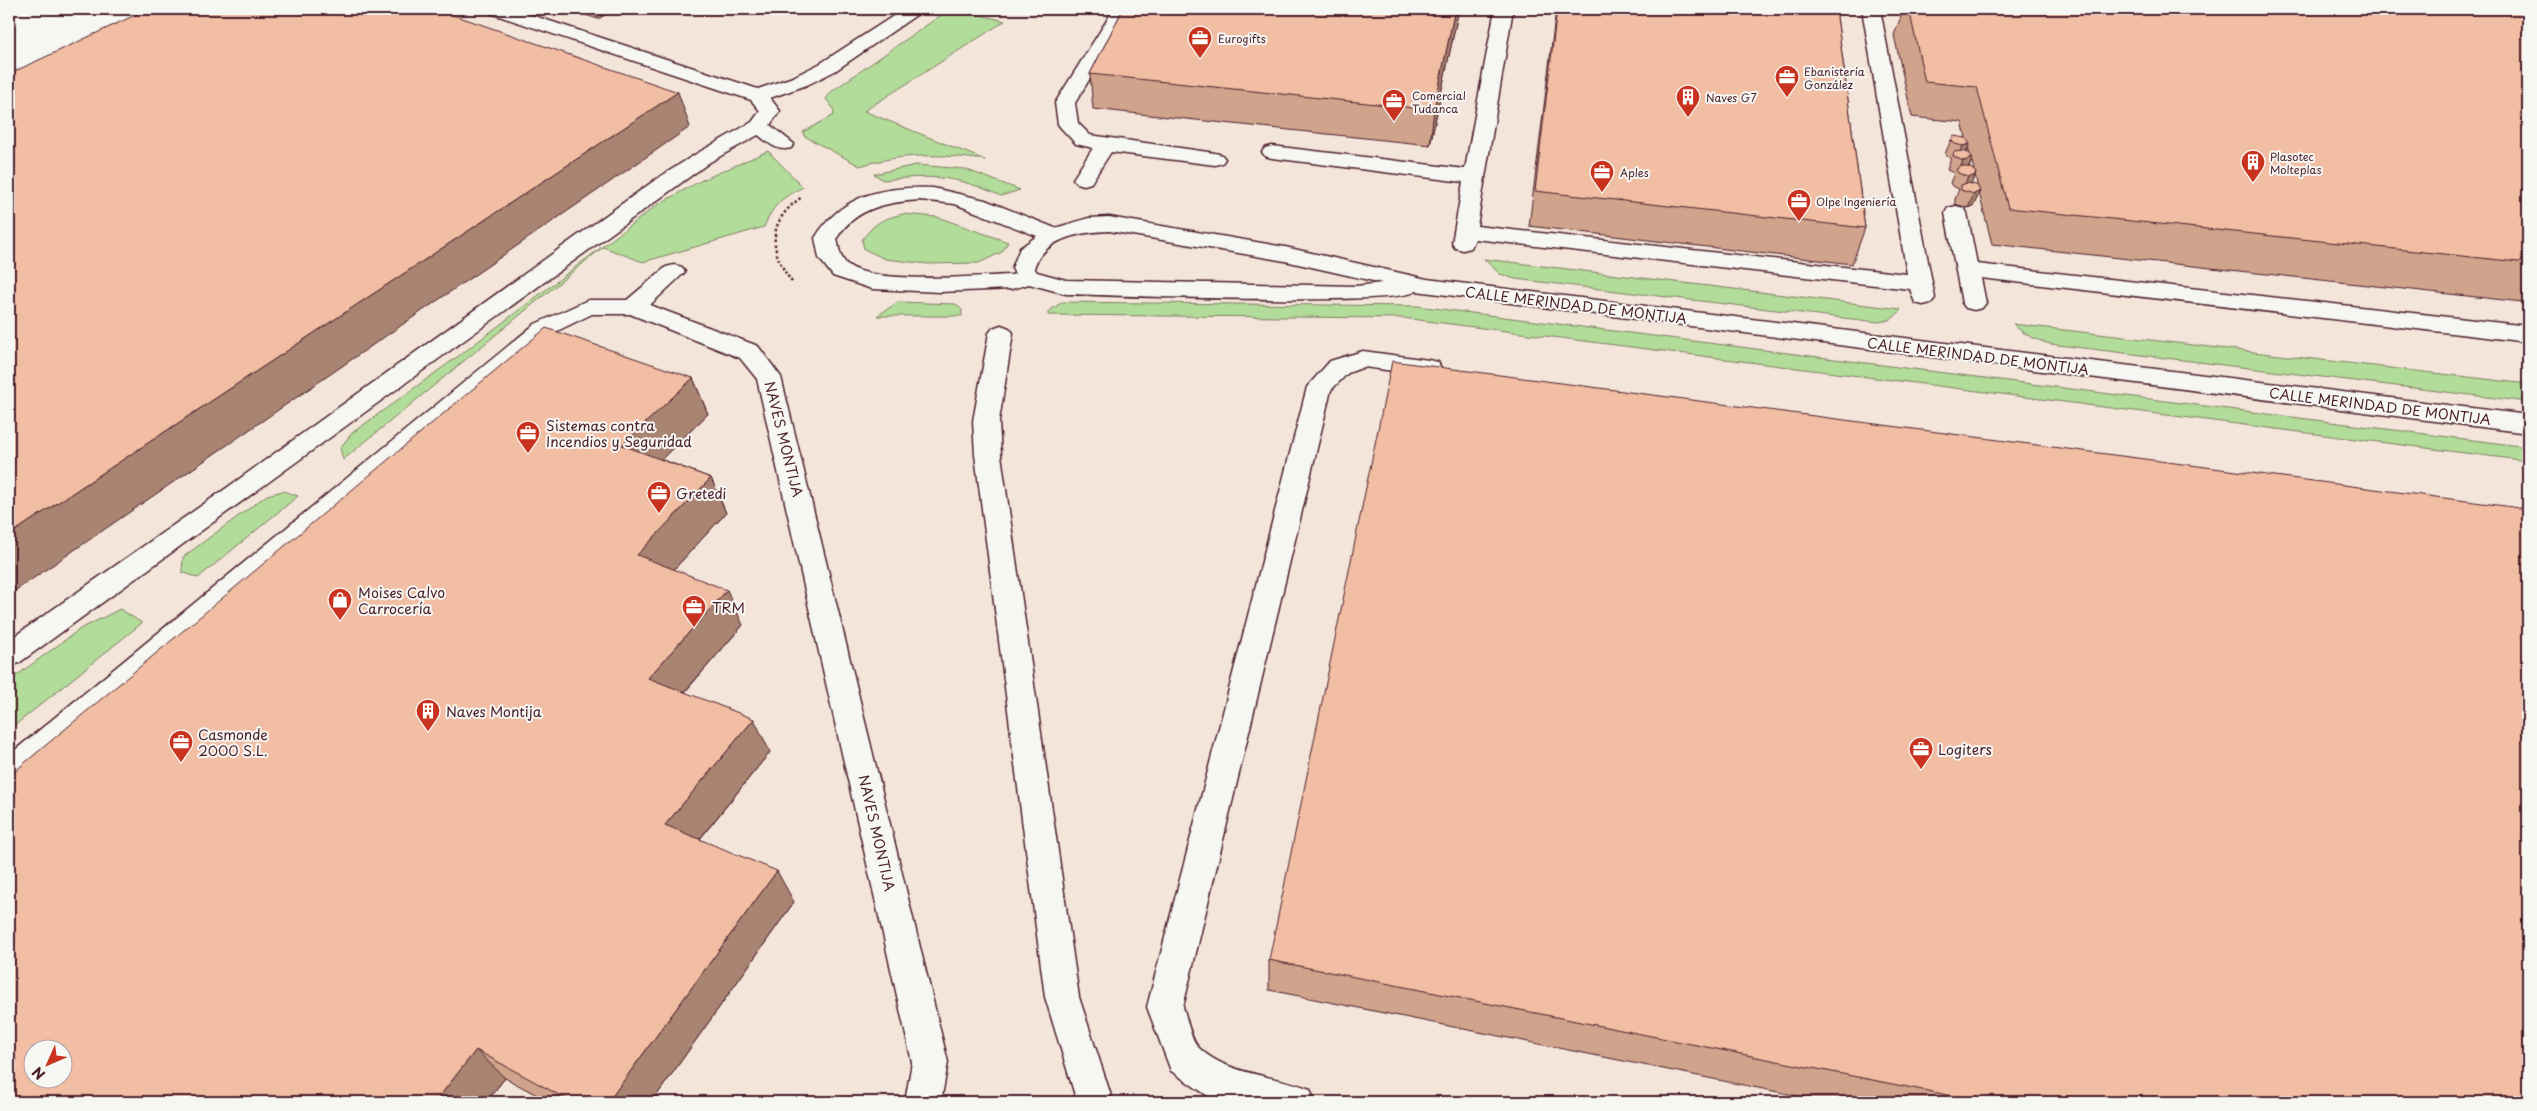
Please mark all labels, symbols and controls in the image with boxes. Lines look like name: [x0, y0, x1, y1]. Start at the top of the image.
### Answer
office icon: Eurogifts: [1187, 25, 1213, 59]
place label: Eurogifts: [1218, 30, 1266, 47]
place label: Ebanistería González: [1804, 63, 1865, 93]
office icon: Ebanistería González: [1774, 64, 1800, 98]
building icon: Naves G7: [1675, 84, 1701, 118]
place label: Comercial Tudanca: [1412, 87, 1466, 117]
office icon: Comercial Tudanca: [1381, 88, 1407, 122]
place label: Naves G7: [1706, 89, 1757, 106]
place label: Plasotec Molteplas: [2270, 148, 2321, 178]
building icon: Plasotec Molteplas: [2240, 149, 2266, 183]
office icon: Aples: [1589, 159, 1615, 193]
place label: Aples: [1620, 164, 1649, 181]
office icon: Olpe Ingeniería: [1786, 188, 1812, 222]
place label: Olpe Ingeniería: [1816, 193, 1896, 210]
street label: CALLE MERINDAD DE MONTIJA: [1464, 281, 1688, 329]
street label: CALLE MERINDAD DE MONTIJA: [1866, 332, 2090, 380]
street label: NAVES MONTIJA: [759, 379, 809, 499]
street label: CALLE MERINDAD DE MONTIJA: [2268, 382, 2492, 430]
place label: Sistemas contra Incendios y Seguridad: [546, 415, 692, 452]
office icon: Sistemas contra Incendios y Seguridad: [515, 420, 541, 454]
office icon: Gretedi: [646, 480, 672, 514]
place label: Gretedi: [676, 483, 727, 504]
place label: Moises Calvo Carrocería: [358, 582, 445, 619]
shop icon: Moises Calvo Carrocería: [327, 587, 353, 621]
office icon: TRM: [681, 594, 707, 628]
place label: TRM: [712, 597, 745, 618]
building icon: Naves Montija: [415, 698, 441, 732]
place label: Naves Montija: [446, 701, 542, 722]
place label: Casmonde 2000 S.L.: [198, 724, 268, 761]
office icon: Casmonde 2000 S.L.: [168, 729, 194, 763]
office icon: Logiters: [1908, 736, 1934, 770]
place label: Logiters: [1938, 739, 1992, 760]
street label: NAVES MONTIJA: [853, 773, 901, 894]
north arrow: [22, 1038, 72, 1088]
text: N: [27, 1062, 50, 1085]

